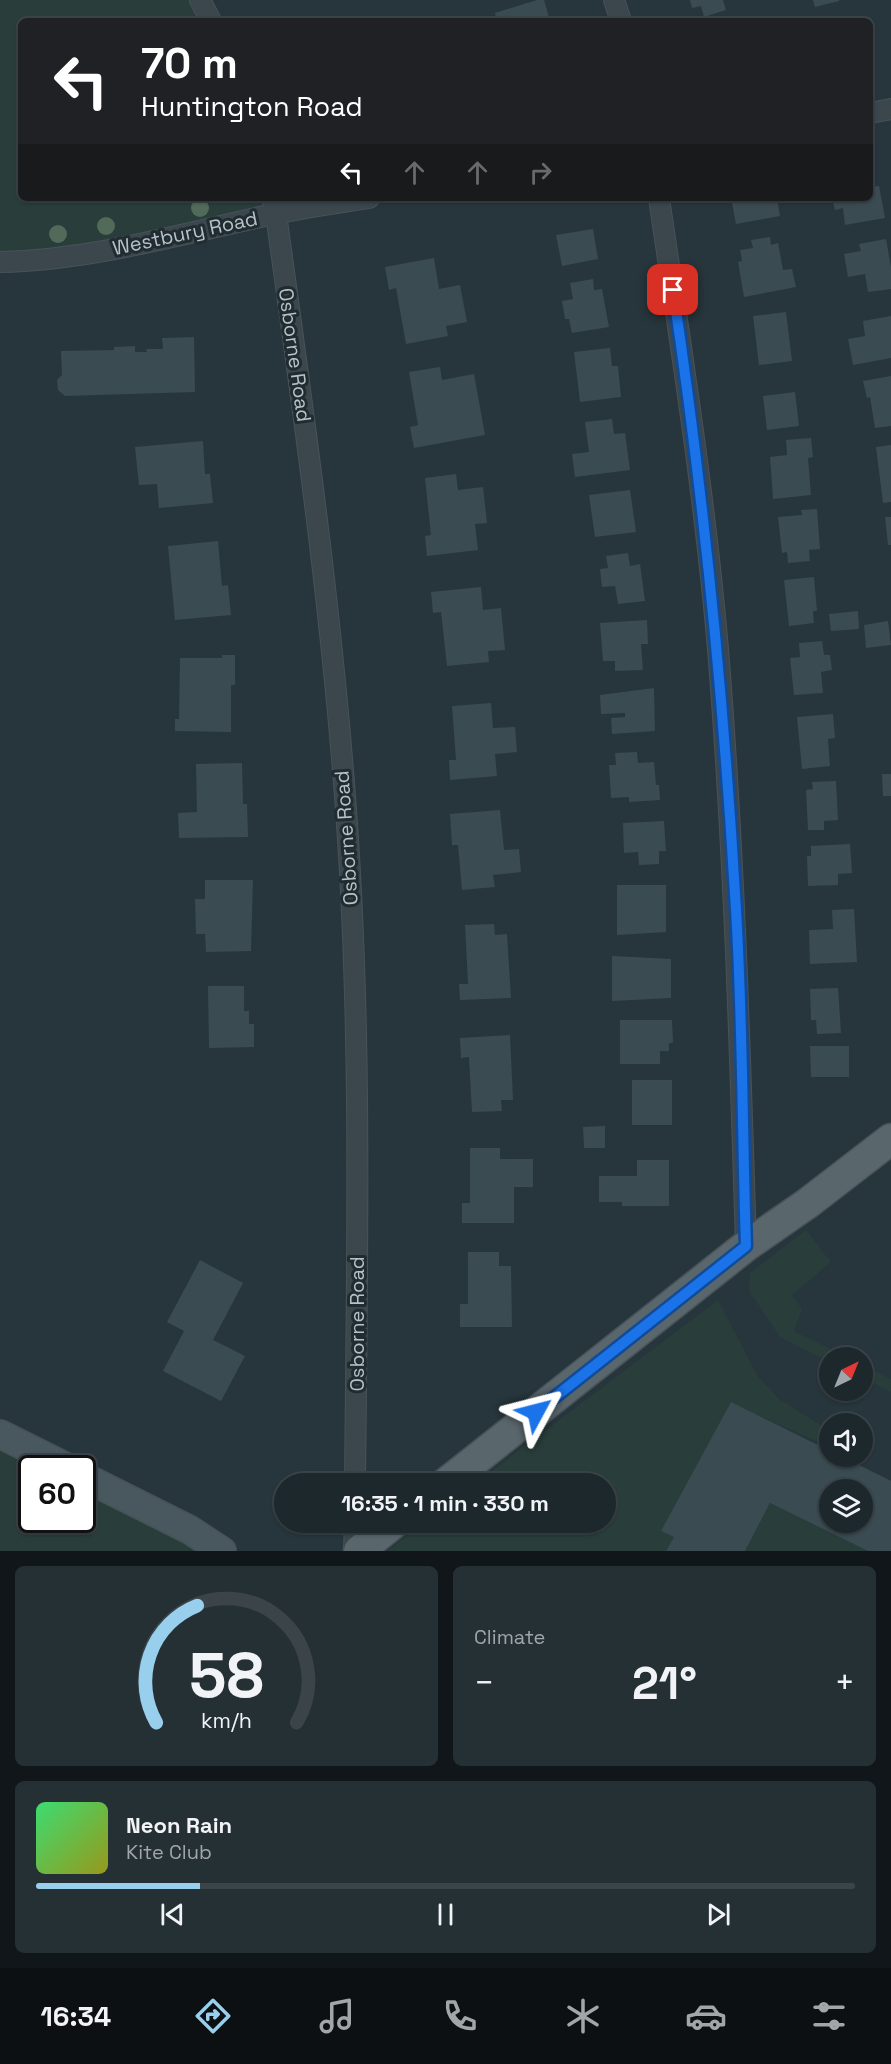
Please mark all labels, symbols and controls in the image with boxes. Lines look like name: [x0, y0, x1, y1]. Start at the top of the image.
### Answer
text: 70 m: [141, 37, 238, 90]
icon: left: [42, 42, 120, 120]
text: Huntington Road: [141, 89, 363, 124]
icon: left: [335, 156, 368, 189]
icon: ahead: [398, 156, 431, 189]
icon: ahead: [461, 156, 494, 189]
icon: right: [524, 156, 557, 189]
street label: Westbury Road: [110, 205, 260, 261]
pin: [647, 264, 698, 315]
icon: arrive: [656, 273, 689, 306]
street label: Osborne Road: [273, 286, 317, 424]
street label: Osborne Road: [328, 770, 364, 906]
street label: Osborne Road: [344, 1256, 370, 1392]
north arrow: [819, 1347, 873, 1401]
map controls: [819, 1347, 873, 1533]
position arrow: [504, 1380, 568, 1444]
button: sound: [819, 1413, 873, 1467]
speed limit sign: 60: [18, 1455, 96, 1533]
button: layers: [819, 1479, 873, 1533]
text: 16:35 · 1 min · 330 m: [341, 1489, 549, 1517]
text: Climate: [474, 1624, 545, 1650]
text: 58: [189, 1636, 264, 1715]
text: 21°: [632, 1655, 697, 1712]
text: −: [474, 1662, 494, 1704]
text: +: [835, 1662, 855, 1704]
text: km/h: [201, 1707, 252, 1734]
text: Neon Rain: [126, 1811, 232, 1839]
text: Kite Club: [126, 1839, 212, 1865]
icon: previous: [156, 1898, 189, 1931]
icon: pause: [429, 1898, 462, 1931]
icon: next: [702, 1898, 735, 1931]
icon: directions: [192, 1995, 234, 2037]
icon: music: [316, 1995, 358, 2037]
icon: phone: [439, 1995, 481, 2037]
icon: climate: [562, 1995, 604, 2037]
icon: car: [685, 1995, 727, 2037]
icon: filters: [808, 1995, 850, 2037]
text: 16:34: [41, 1999, 111, 2034]

